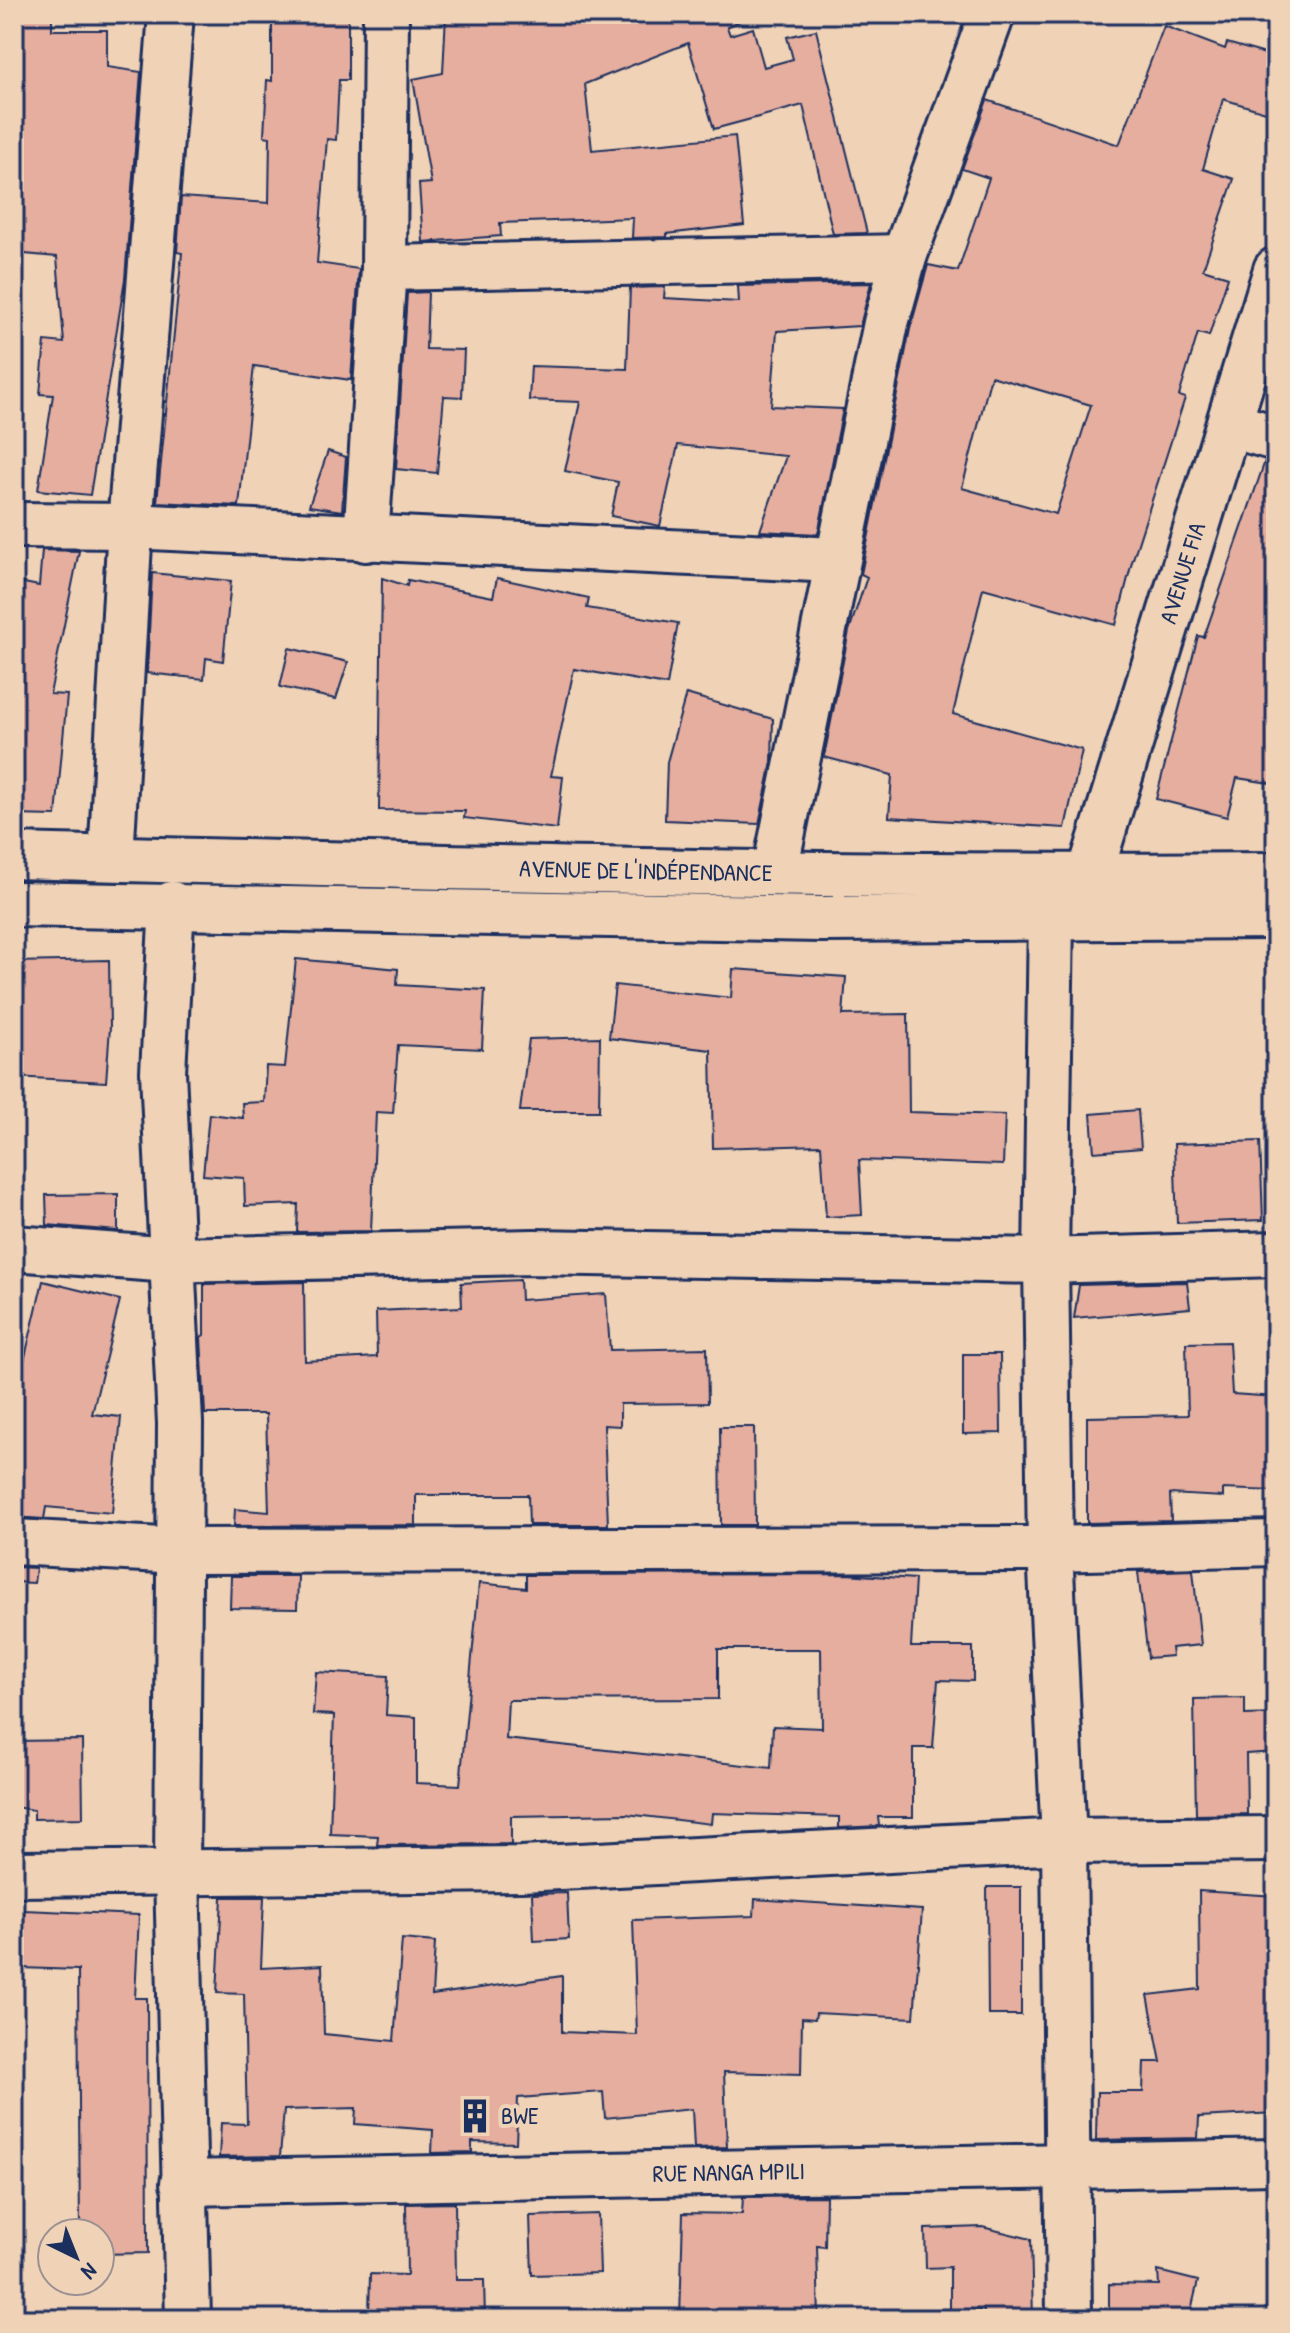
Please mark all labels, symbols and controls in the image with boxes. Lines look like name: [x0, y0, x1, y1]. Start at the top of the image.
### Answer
street label: AVENUE FIA: [1151, 518, 1212, 627]
street label: AVENUE DE L'INDÉPENDANCE: [519, 852, 773, 888]
building icon: BWE: [456, 2097, 494, 2135]
place label: BWE: [501, 2099, 539, 2131]
street label: RUE NANGA MPILI: [652, 2154, 805, 2189]
north arrow: [36, 2217, 116, 2297]
text: N: [75, 2257, 104, 2287]

